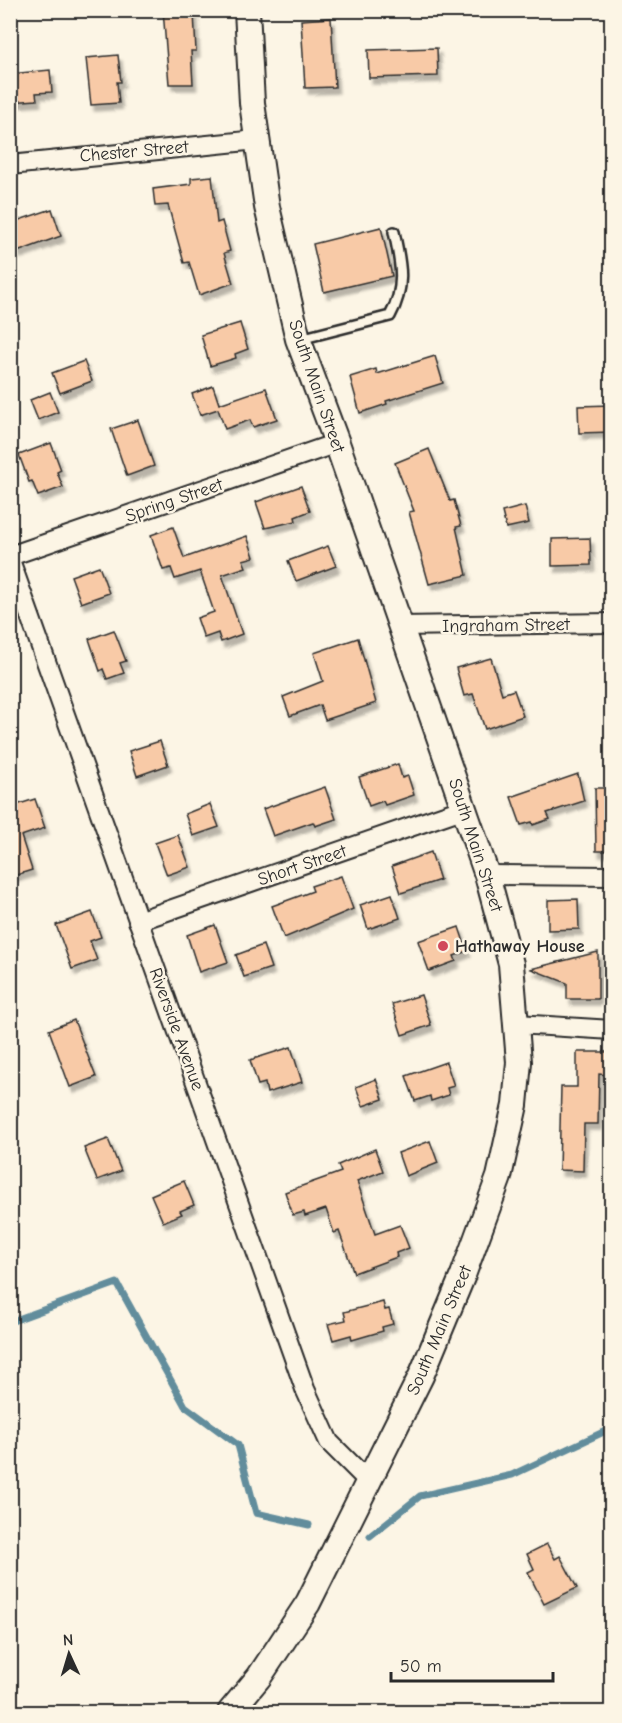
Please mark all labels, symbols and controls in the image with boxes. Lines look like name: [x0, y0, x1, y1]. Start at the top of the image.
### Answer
street label: Chester Street: [79, 136, 190, 167]
street label: South Main Street: [284, 317, 349, 456]
street label: Spring Street: [123, 474, 226, 527]
street label: Ingraham Street: [442, 614, 571, 637]
street label: South Main Street: [444, 776, 507, 915]
street label: Short Street: [255, 840, 350, 890]
place label: Hathaway House: [455, 936, 585, 957]
marker: Hathaway House: [436, 939, 450, 953]
street label: Riverside Avenue: [145, 965, 208, 1093]
street label: South Main Street: [403, 1261, 477, 1398]
north arrow: [39, 1624, 99, 1684]
text: N: [62, 1631, 74, 1649]
scale bar: [391, 1645, 553, 1683]
text: 50 m: [400, 1656, 442, 1677]

